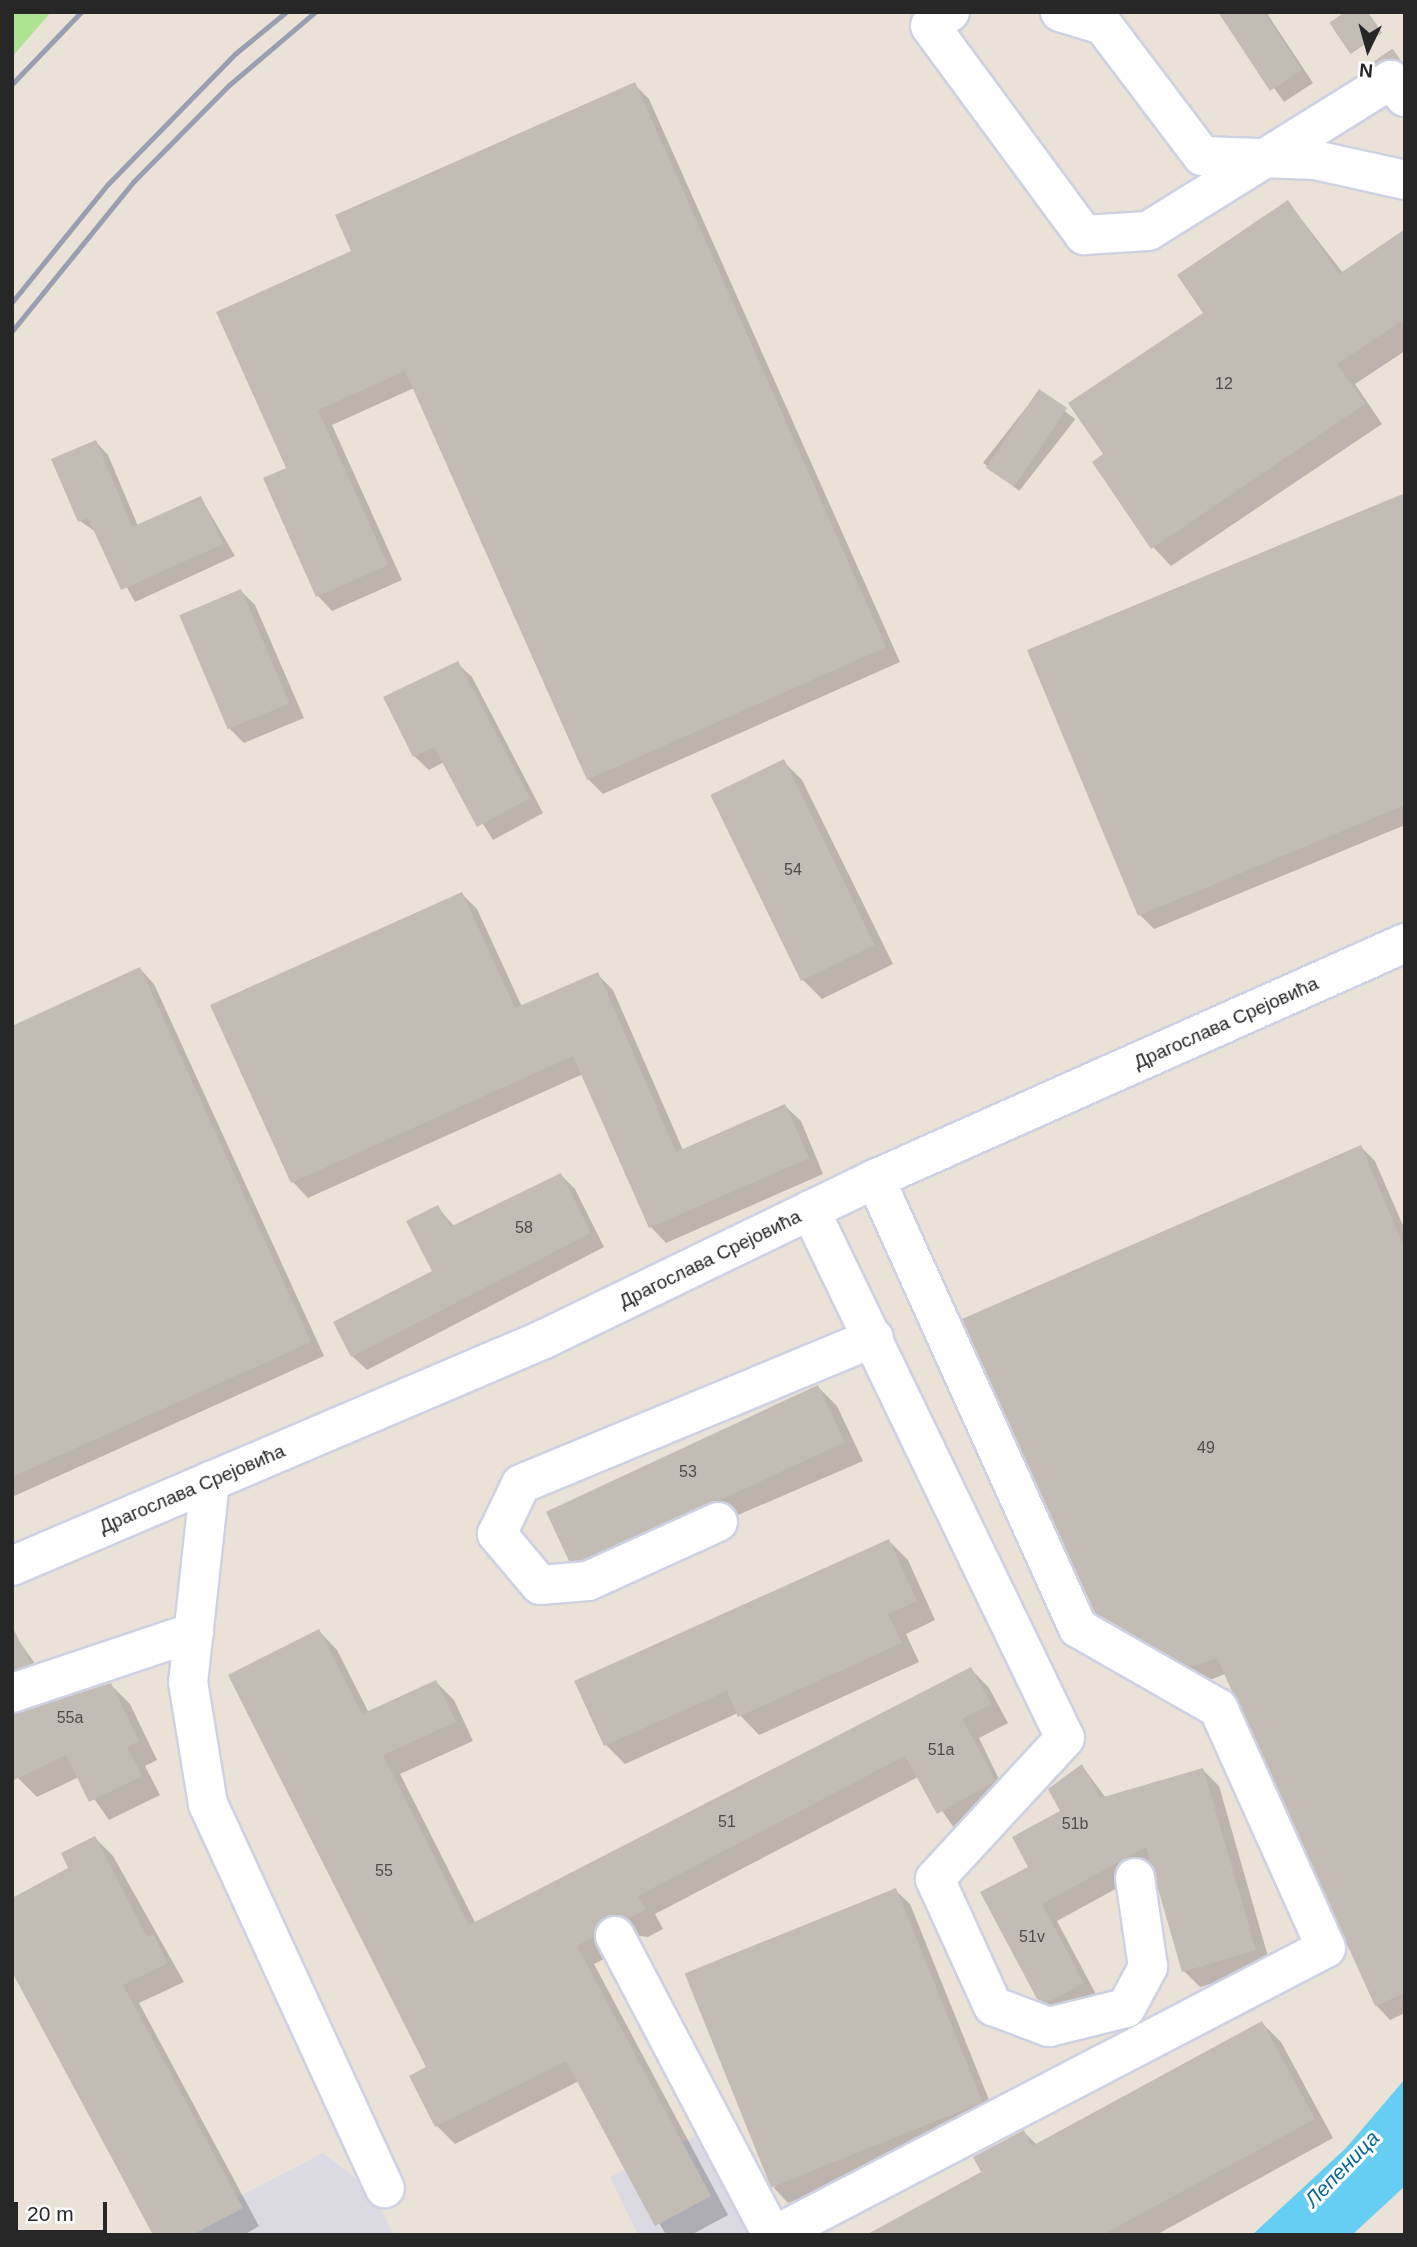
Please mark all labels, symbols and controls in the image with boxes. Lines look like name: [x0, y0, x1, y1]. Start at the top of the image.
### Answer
north arrow: [1333, 14, 1403, 84]
text: N: [1358, 59, 1374, 81]
house number: 12: [1215, 374, 1233, 394]
house number: 54: [784, 860, 802, 880]
street label: Драгослава Срејовића: [1130, 972, 1322, 1074]
street label: Драгослава Срејовића: [615, 1205, 805, 1313]
house number: 58: [515, 1218, 533, 1238]
house number: 49: [1197, 1438, 1215, 1458]
street label: Драгослава Срејовића: [96, 1440, 288, 1538]
house number: 53: [679, 1462, 697, 1482]
house number: 55a: [57, 1708, 83, 1728]
house number: 51a: [928, 1740, 954, 1760]
house number: 51: [718, 1812, 736, 1832]
house number: 51b: [1062, 1814, 1088, 1834]
house number: 55: [375, 1861, 393, 1881]
house number: 51v: [1019, 1927, 1045, 1947]
water label: Лепеница: [1299, 2126, 1385, 2212]
scale bar: [18, 2188, 110, 2232]
text: 20 m: [27, 2202, 74, 2225]

